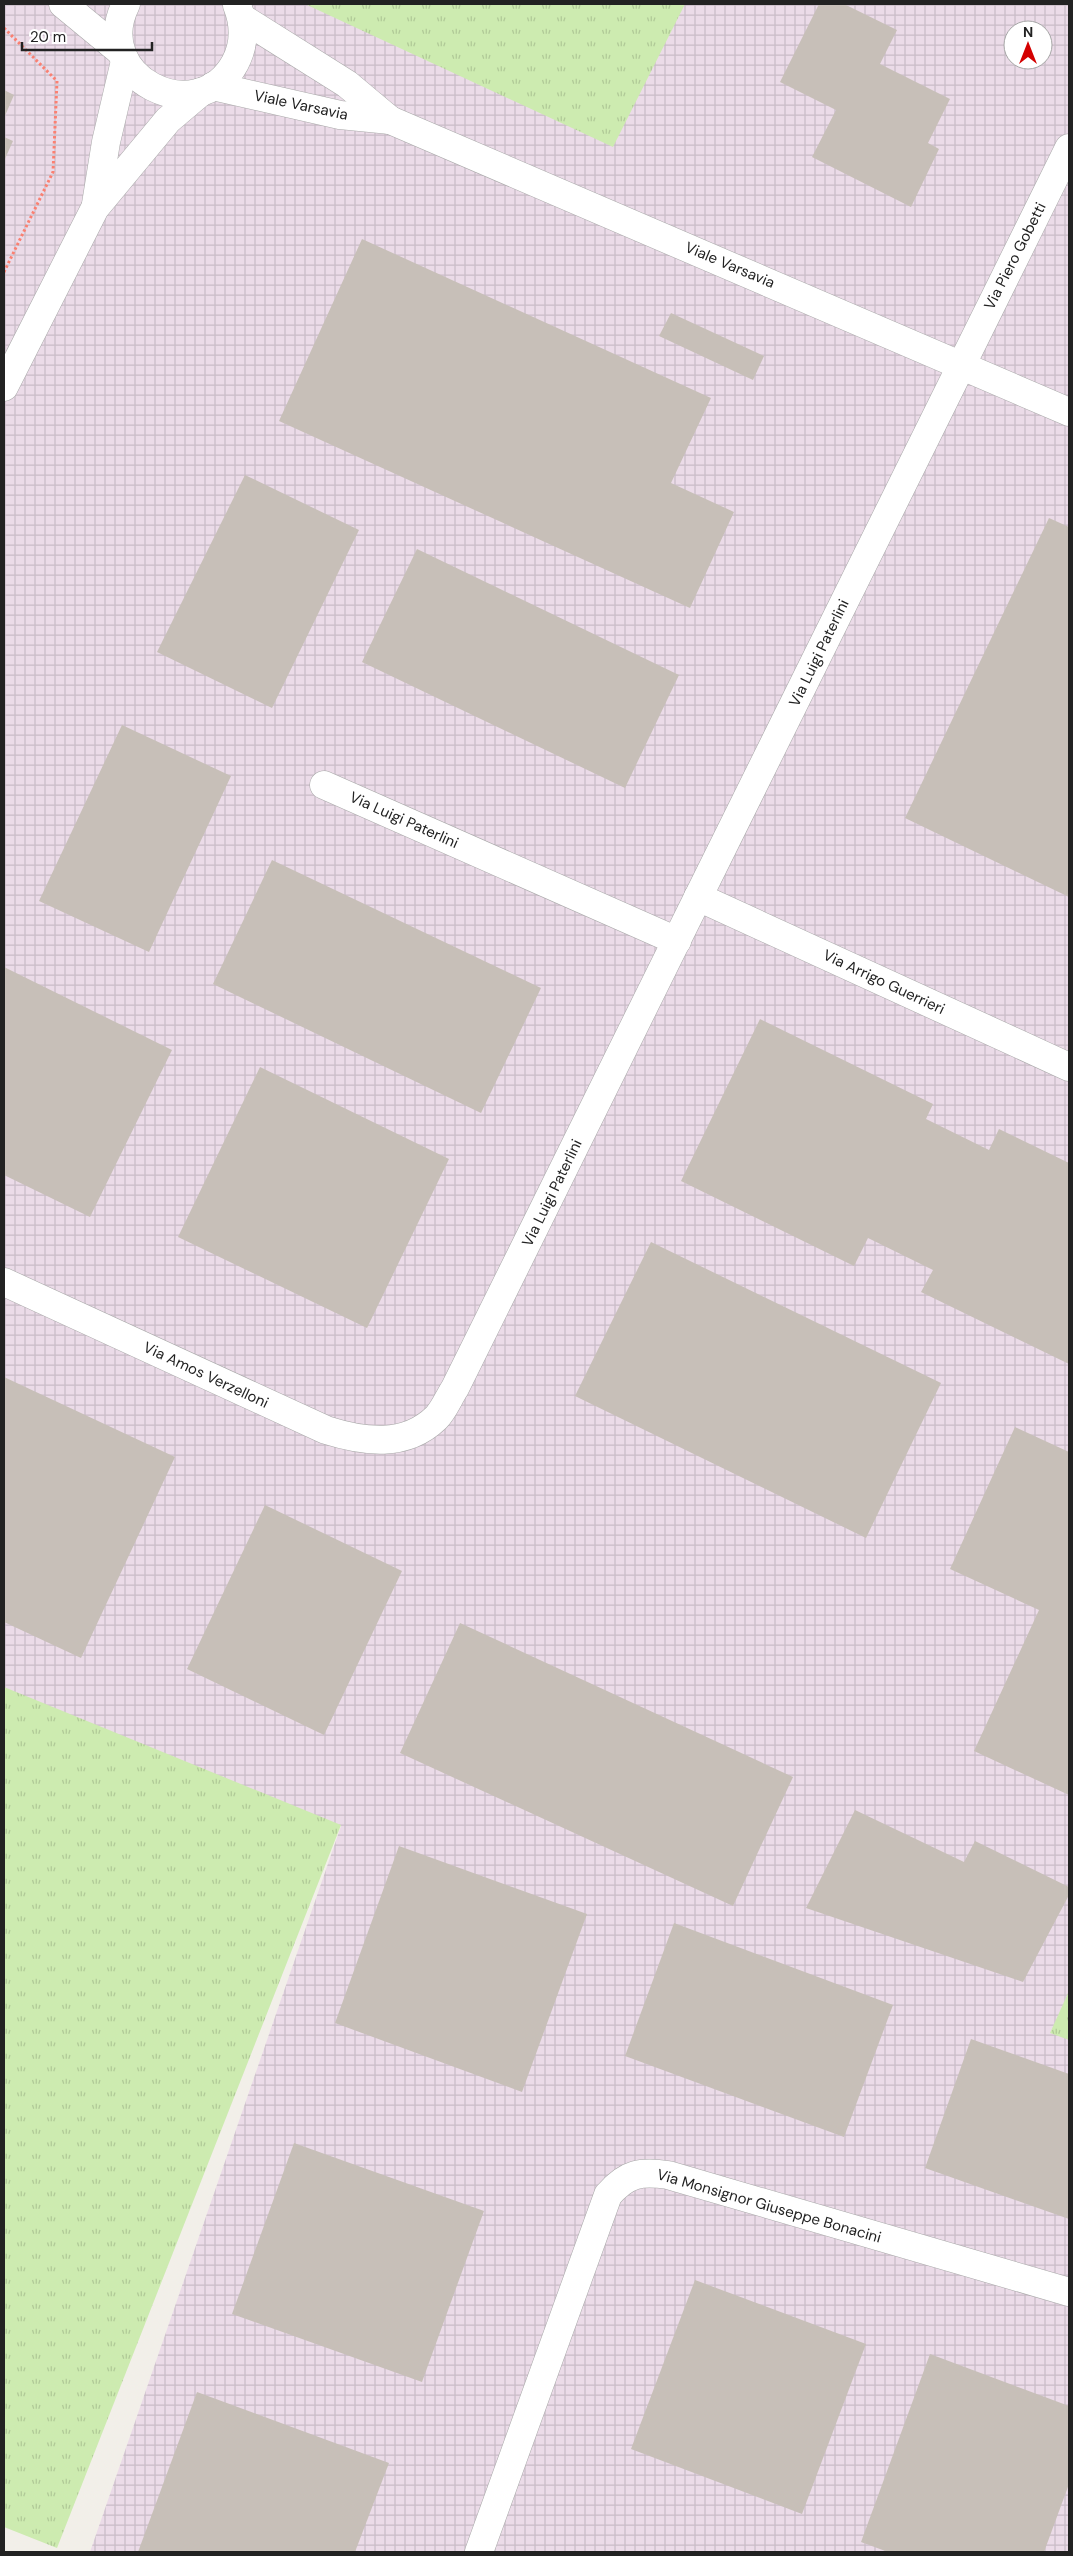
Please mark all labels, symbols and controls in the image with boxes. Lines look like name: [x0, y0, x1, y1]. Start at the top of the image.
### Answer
scale bar: [22, 20, 152, 52]
north arrow: [1003, 20, 1053, 70]
text: N: [1023, 23, 1033, 41]
text: 20 m: [30, 27, 66, 47]
street label: Viale Varsavia: [252, 85, 350, 125]
street label: Via Piero Gobetti: [979, 199, 1051, 313]
street label: Viale Varsavia: [682, 237, 778, 293]
street label: Via Luigi Paterlini: [784, 596, 854, 710]
street label: Via Luigi Paterlini: [346, 787, 462, 853]
street label: Via Arrigo Guerrieri: [820, 945, 948, 1019]
street label: Via Luigi Paterlini: [517, 1136, 587, 1250]
street label: Via Amos Verzelloni: [140, 1337, 272, 1413]
street label: Via Monsignor Giuseppe Bonacini: [655, 2164, 883, 2248]

